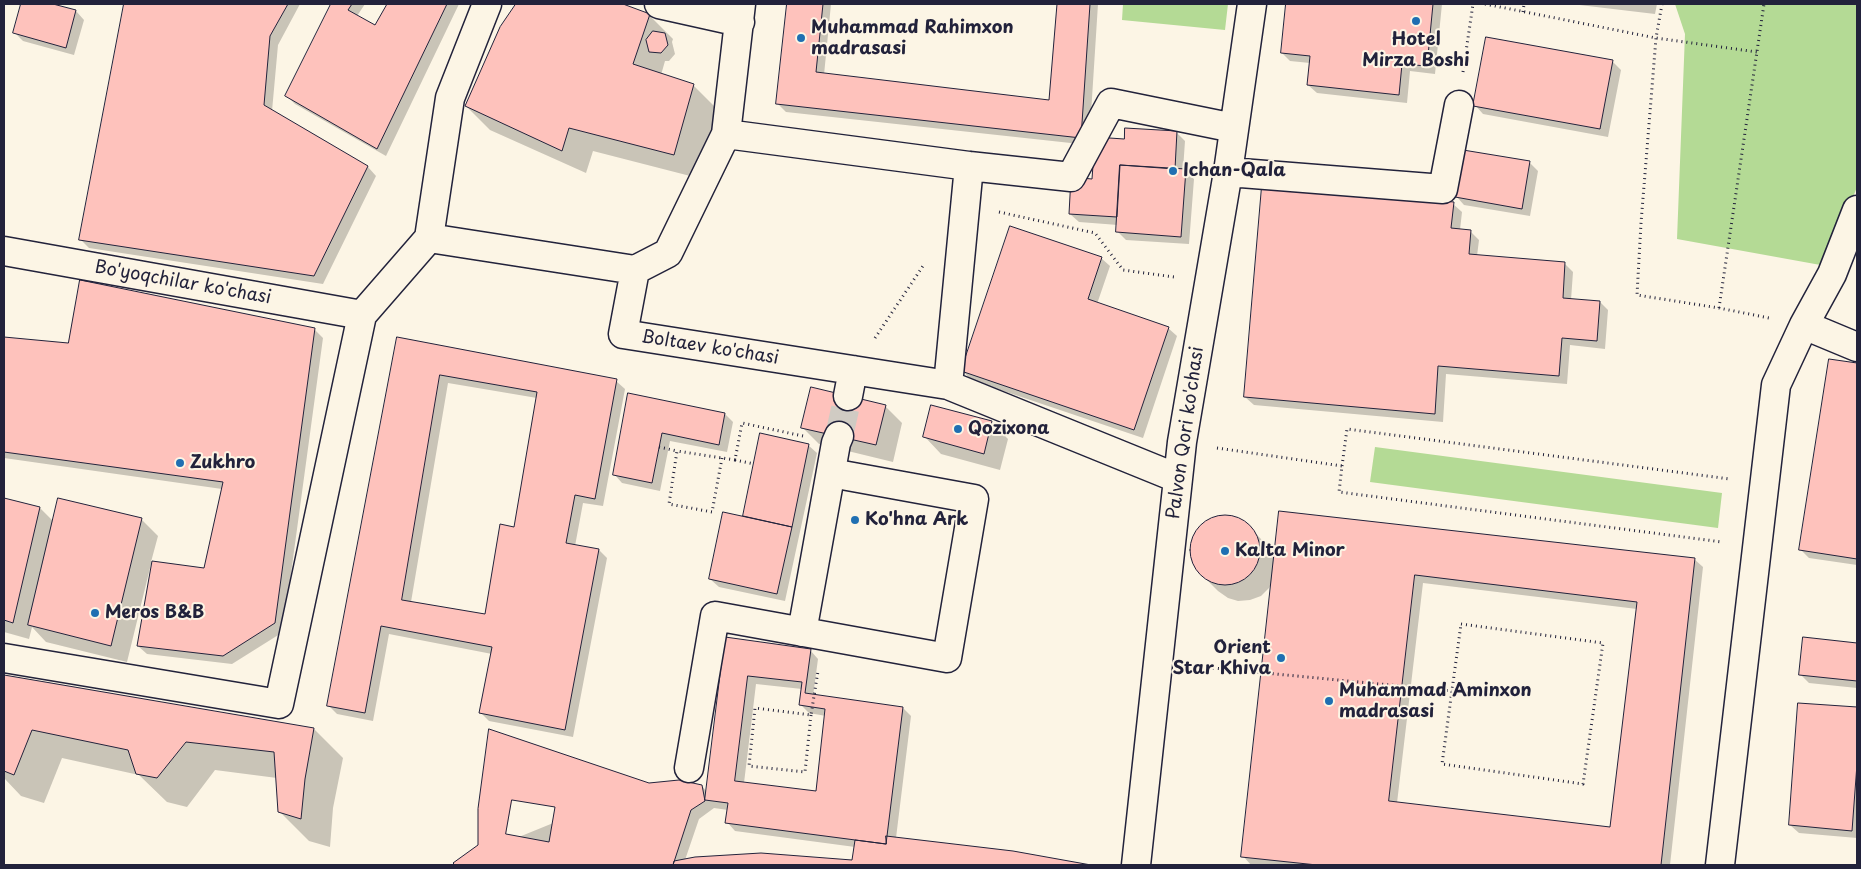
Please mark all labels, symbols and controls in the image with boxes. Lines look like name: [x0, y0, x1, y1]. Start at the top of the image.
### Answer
marker: Hotel Mirza Boshi: [1410, 15, 1422, 27]
place label: Muhammad Rahimxon madrasasi: [811, 17, 1014, 59]
place label: Hotel Mirza Boshi: [1362, 29, 1470, 72]
marker: Muhammad Rahimxon madrasasi: [795, 32, 807, 44]
place label: Ichan-Qala: [1183, 160, 1286, 182]
marker: Ichan-Qala: [1167, 165, 1179, 177]
street label: Bo'yoqchilar ko'chasi: [93, 257, 273, 309]
street label: Boltaev ko'chasi: [640, 326, 780, 370]
street label: Palvon Qori ko'chasi: [1163, 345, 1209, 521]
place label: Qozixona: [968, 418, 1049, 440]
marker: Qozixona: [952, 423, 964, 435]
place label: Zukhro: [190, 452, 255, 474]
marker: Zukhro: [174, 457, 186, 469]
place label: Ko'hna Ark: [865, 509, 968, 531]
marker: Ko'hna Ark: [849, 514, 861, 526]
place label: Kalta Minor: [1235, 540, 1345, 562]
marker: Kalta Minor: [1219, 545, 1231, 557]
place label: Meros B&B: [105, 602, 204, 624]
marker: Meros B&B: [89, 607, 101, 619]
place label: Orient Star Khiva: [1172, 637, 1271, 680]
marker: Orient Star Khiva: [1275, 652, 1287, 664]
place label: Muhammad Aminxon madrasasi: [1339, 680, 1532, 722]
marker: Muhammad Aminxon madrasasi: [1323, 695, 1335, 707]

